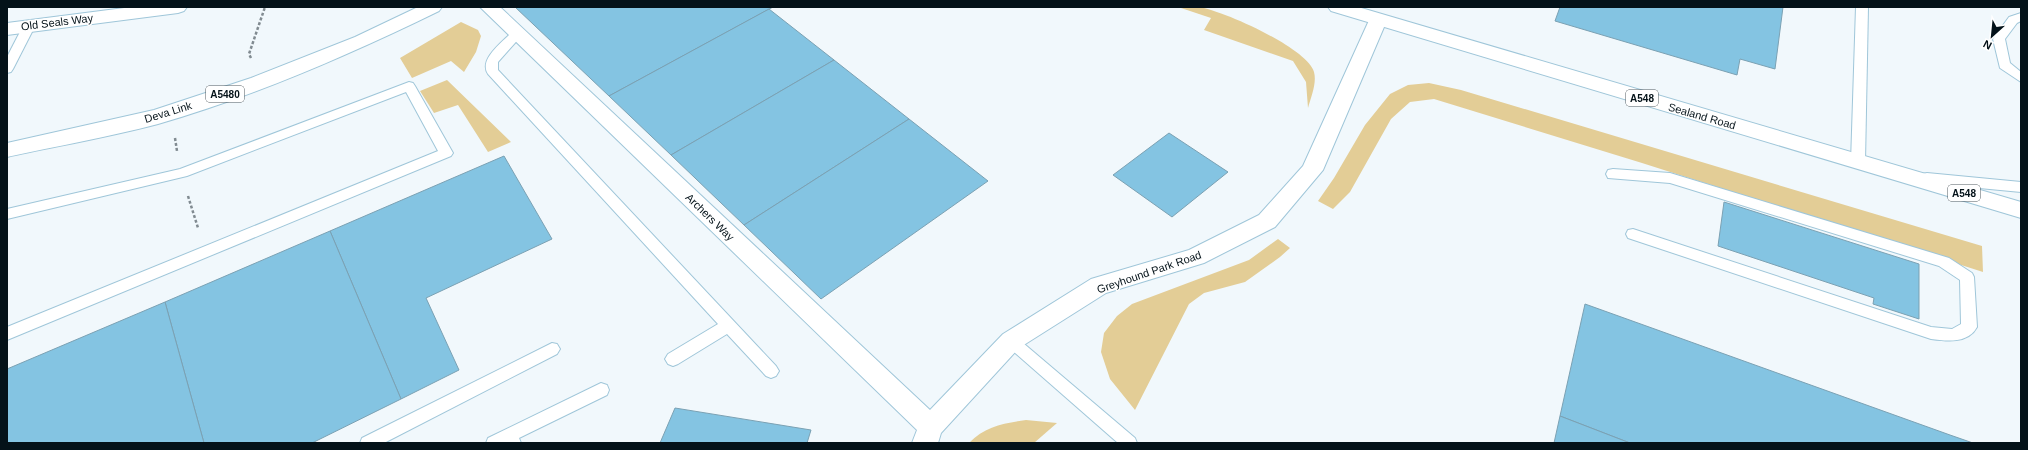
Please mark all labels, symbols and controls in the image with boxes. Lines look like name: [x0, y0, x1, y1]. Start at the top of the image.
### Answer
street label: Old Seals Way: [20, 12, 94, 32]
north arrow: [1972, 16, 2012, 56]
text: N: [1981, 38, 1994, 52]
road number: A5480: [206, 86, 244, 102]
road number: A548: [1626, 90, 1658, 106]
street label: Deva Link: [143, 99, 194, 125]
street label: Sealand Road: [1667, 101, 1737, 131]
road number: A548: [1948, 185, 1980, 201]
street label: Archers Way: [683, 191, 737, 243]
street label: Greyhound Park Road: [1095, 249, 1203, 295]

